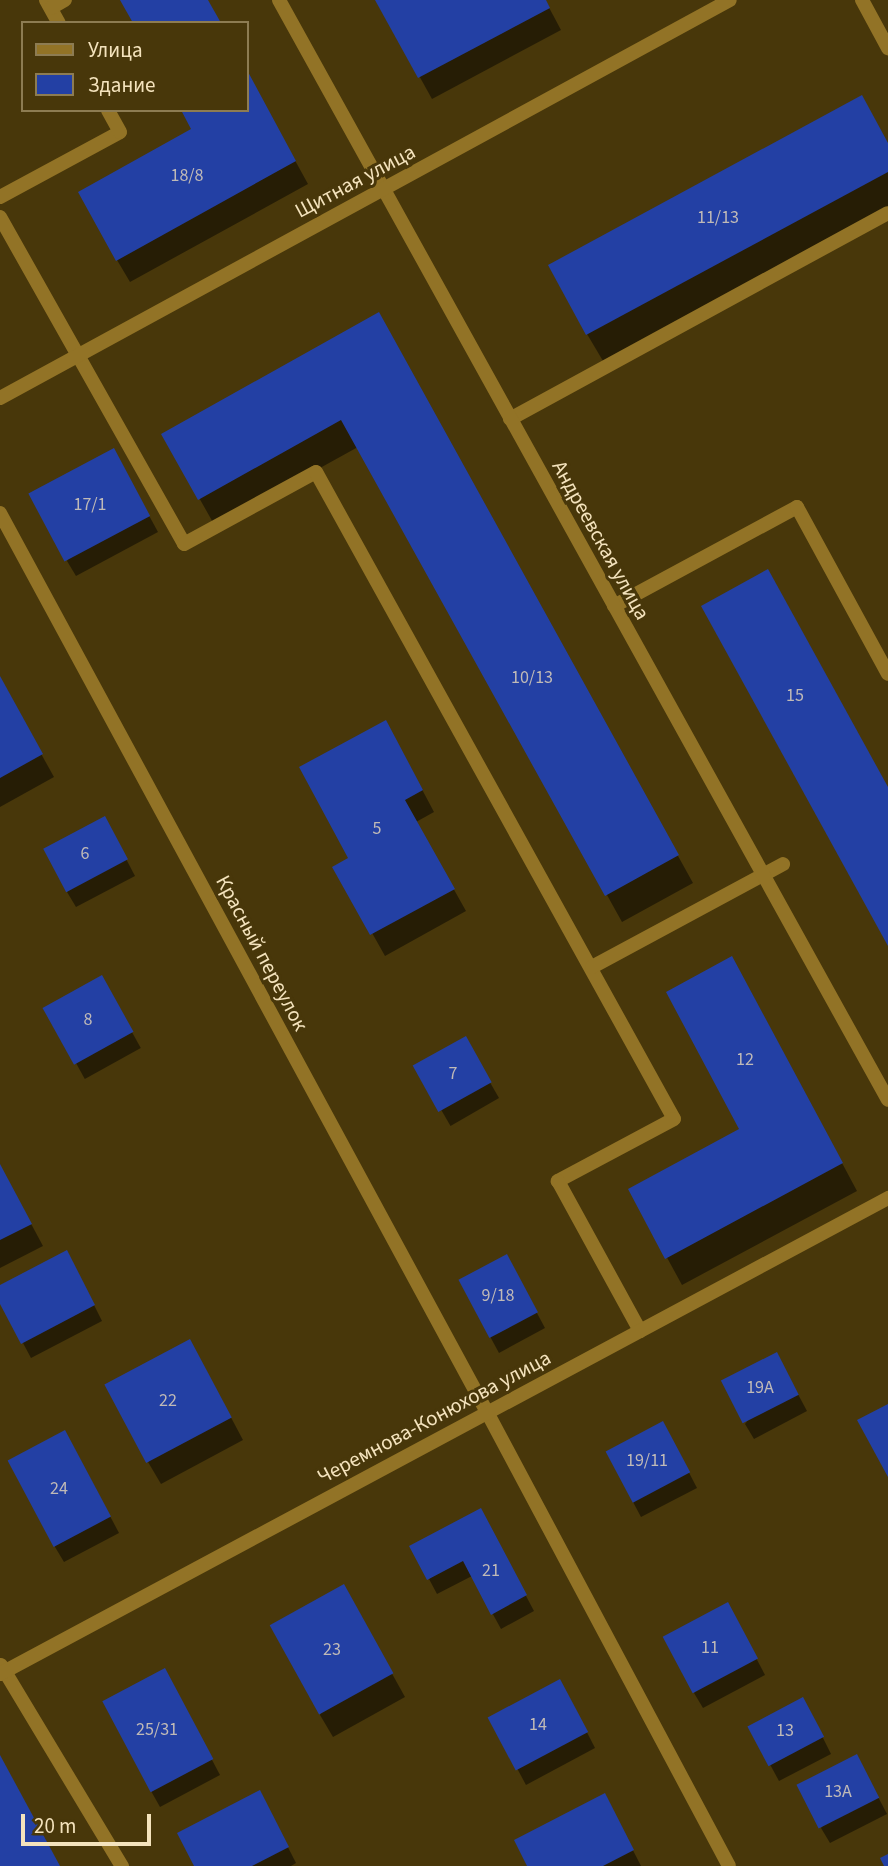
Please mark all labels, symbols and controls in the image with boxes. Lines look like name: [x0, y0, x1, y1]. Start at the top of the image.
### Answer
legend: [21, 21, 248, 112]
text: Улица: [88, 35, 143, 65]
text: Здание: [88, 70, 156, 100]
street label: Щитная улица: [291, 139, 419, 223]
house number: 18/8: [170, 165, 204, 187]
house number: 11/13: [697, 207, 739, 229]
street label: Андреевская улица: [547, 456, 655, 624]
house number: 17/1: [73, 494, 107, 516]
house number: 10/13: [511, 667, 553, 689]
house number: 15: [786, 685, 804, 707]
house number: 5: [373, 818, 381, 840]
house number: 6: [81, 843, 89, 865]
street label: Красный переулок: [210, 871, 314, 1035]
house number: 8: [84, 1009, 92, 1031]
house number: 12: [736, 1049, 754, 1071]
house number: 7: [449, 1063, 457, 1085]
house number: 9/18: [481, 1285, 515, 1307]
street label: Черемнова-Конюхова улица: [313, 1345, 555, 1489]
house number: 19А: [746, 1377, 774, 1399]
house number: 22: [159, 1390, 177, 1412]
house number: 19/11: [626, 1450, 668, 1472]
house number: 24: [50, 1478, 68, 1500]
house number: 21: [482, 1560, 500, 1582]
house number: 11: [701, 1637, 719, 1659]
house number: 23: [323, 1639, 341, 1661]
house number: 14: [529, 1714, 547, 1736]
house number: 25/31: [136, 1719, 178, 1741]
house number: 13: [776, 1720, 794, 1742]
house number: 13А: [824, 1781, 852, 1803]
scale bar: [24, 1800, 154, 1844]
text: 20 m: [34, 1811, 76, 1841]

